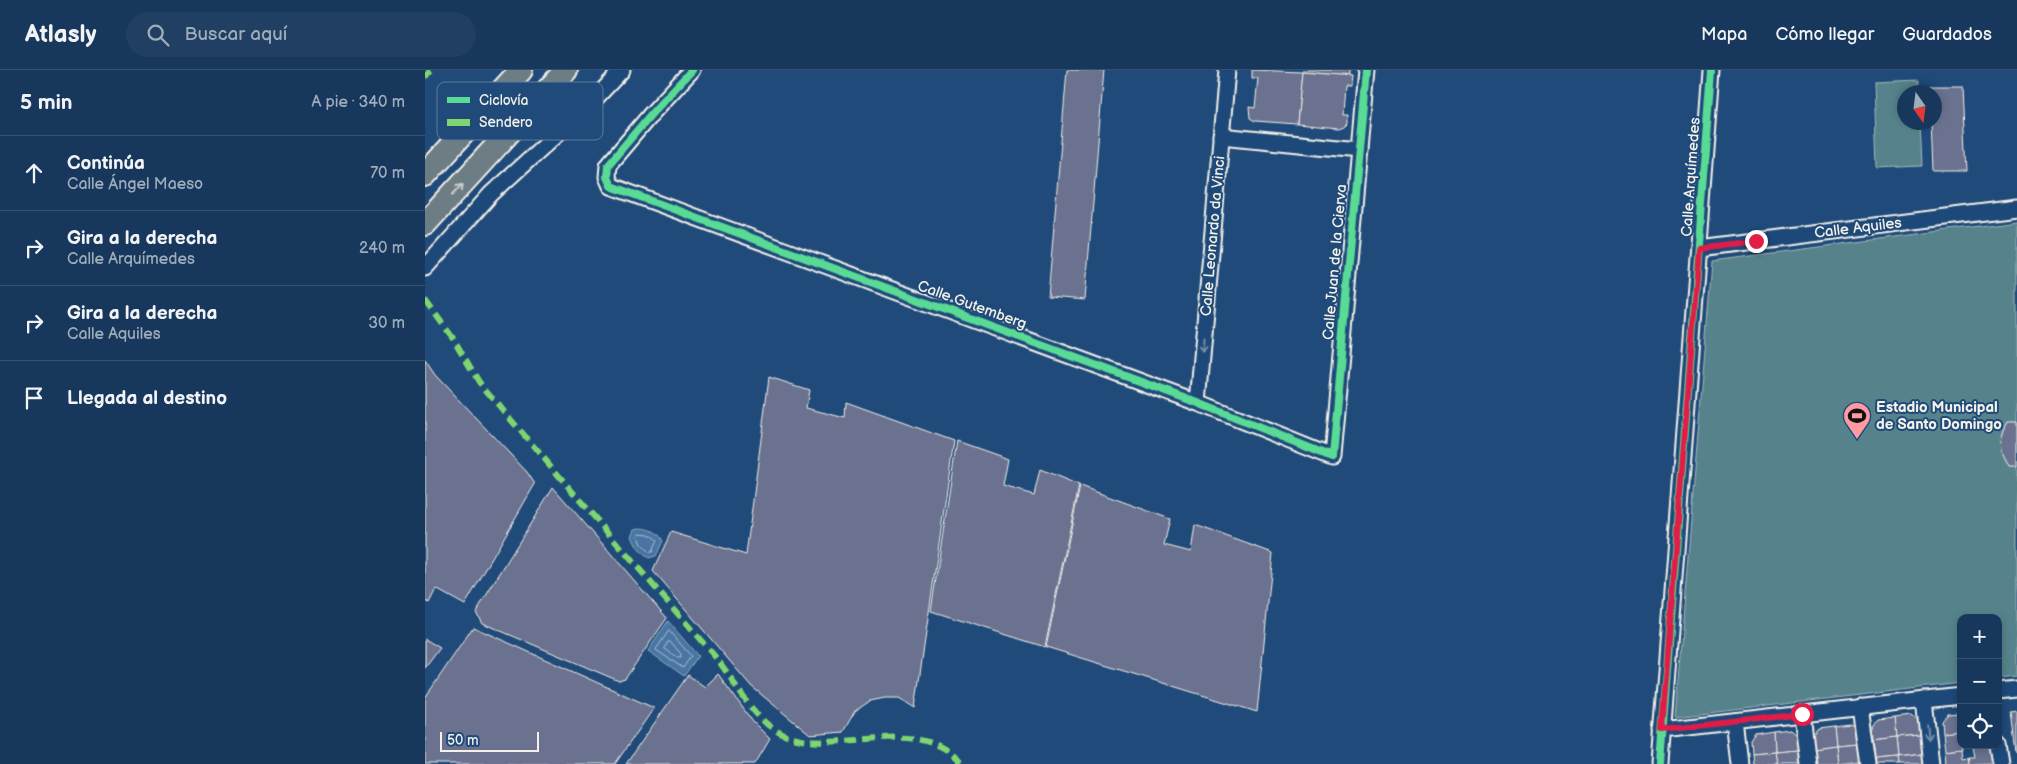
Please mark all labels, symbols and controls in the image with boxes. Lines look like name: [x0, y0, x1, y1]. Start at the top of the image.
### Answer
search box: [126, 12, 476, 57]
text: Atlasly: [25, 20, 96, 49]
icon: search: [144, 21, 172, 49]
text: Buscar aquí: [184, 23, 287, 46]
text: Mapa: [1701, 24, 1747, 45]
text: Cómo llegar: [1775, 24, 1874, 45]
text: Guardados: [1902, 24, 1992, 45]
legend: [437, 82, 603, 140]
north arrow: [1897, 85, 1942, 130]
text: 5 min: [20, 90, 73, 115]
text: Ciclovía: [479, 92, 529, 109]
text: A pie · 340 m: [311, 93, 405, 112]
text: Sendero: [479, 114, 533, 131]
street label: Calle Arquímedes: [1677, 116, 1705, 237]
text: Continúa: [67, 152, 145, 175]
street label: Calle Leonardo da Vinci: [1197, 155, 1229, 317]
icon: ahead: [20, 159, 48, 187]
text: 70 m: [370, 164, 405, 183]
text: Calle Ángel Maeso: [67, 175, 203, 194]
one-way arrow: [452, 183, 464, 195]
street label: Calle Juan de la Cierva: [1319, 183, 1351, 341]
street label: Calle Aquiles: [1813, 213, 1903, 243]
text: Gira a la derecha: [67, 227, 217, 250]
route end: [1745, 230, 1768, 253]
icon: right: [20, 234, 48, 262]
text: 240 m: [359, 239, 405, 258]
text: Calle Arquímedes: [67, 250, 195, 269]
street label: Calle Gutemberg: [915, 276, 1029, 334]
text: Gira a la derecha: [67, 302, 217, 325]
icon: right: [20, 309, 48, 337]
text: 30 m: [368, 314, 405, 333]
text: Calle Aquiles: [67, 325, 161, 344]
one-way arrow: [1199, 337, 1208, 353]
icon: arrive: [20, 384, 48, 412]
text: Llegada al destino: [67, 387, 227, 410]
place label: Estadio Municipal de Santo Domingo: [1876, 398, 2002, 434]
sports icon: Estadio Municipal de Santo Domingo: [1842, 401, 1872, 440]
map controls: [1957, 614, 2002, 749]
button: +: [1957, 614, 2002, 659]
button: −: [1957, 659, 2002, 704]
route start: [1791, 703, 1814, 726]
button: locate: [1957, 704, 2002, 749]
one-way arrow: [1923, 724, 1933, 740]
scale bar: [440, 729, 539, 752]
text: 50 m: [447, 732, 479, 749]

